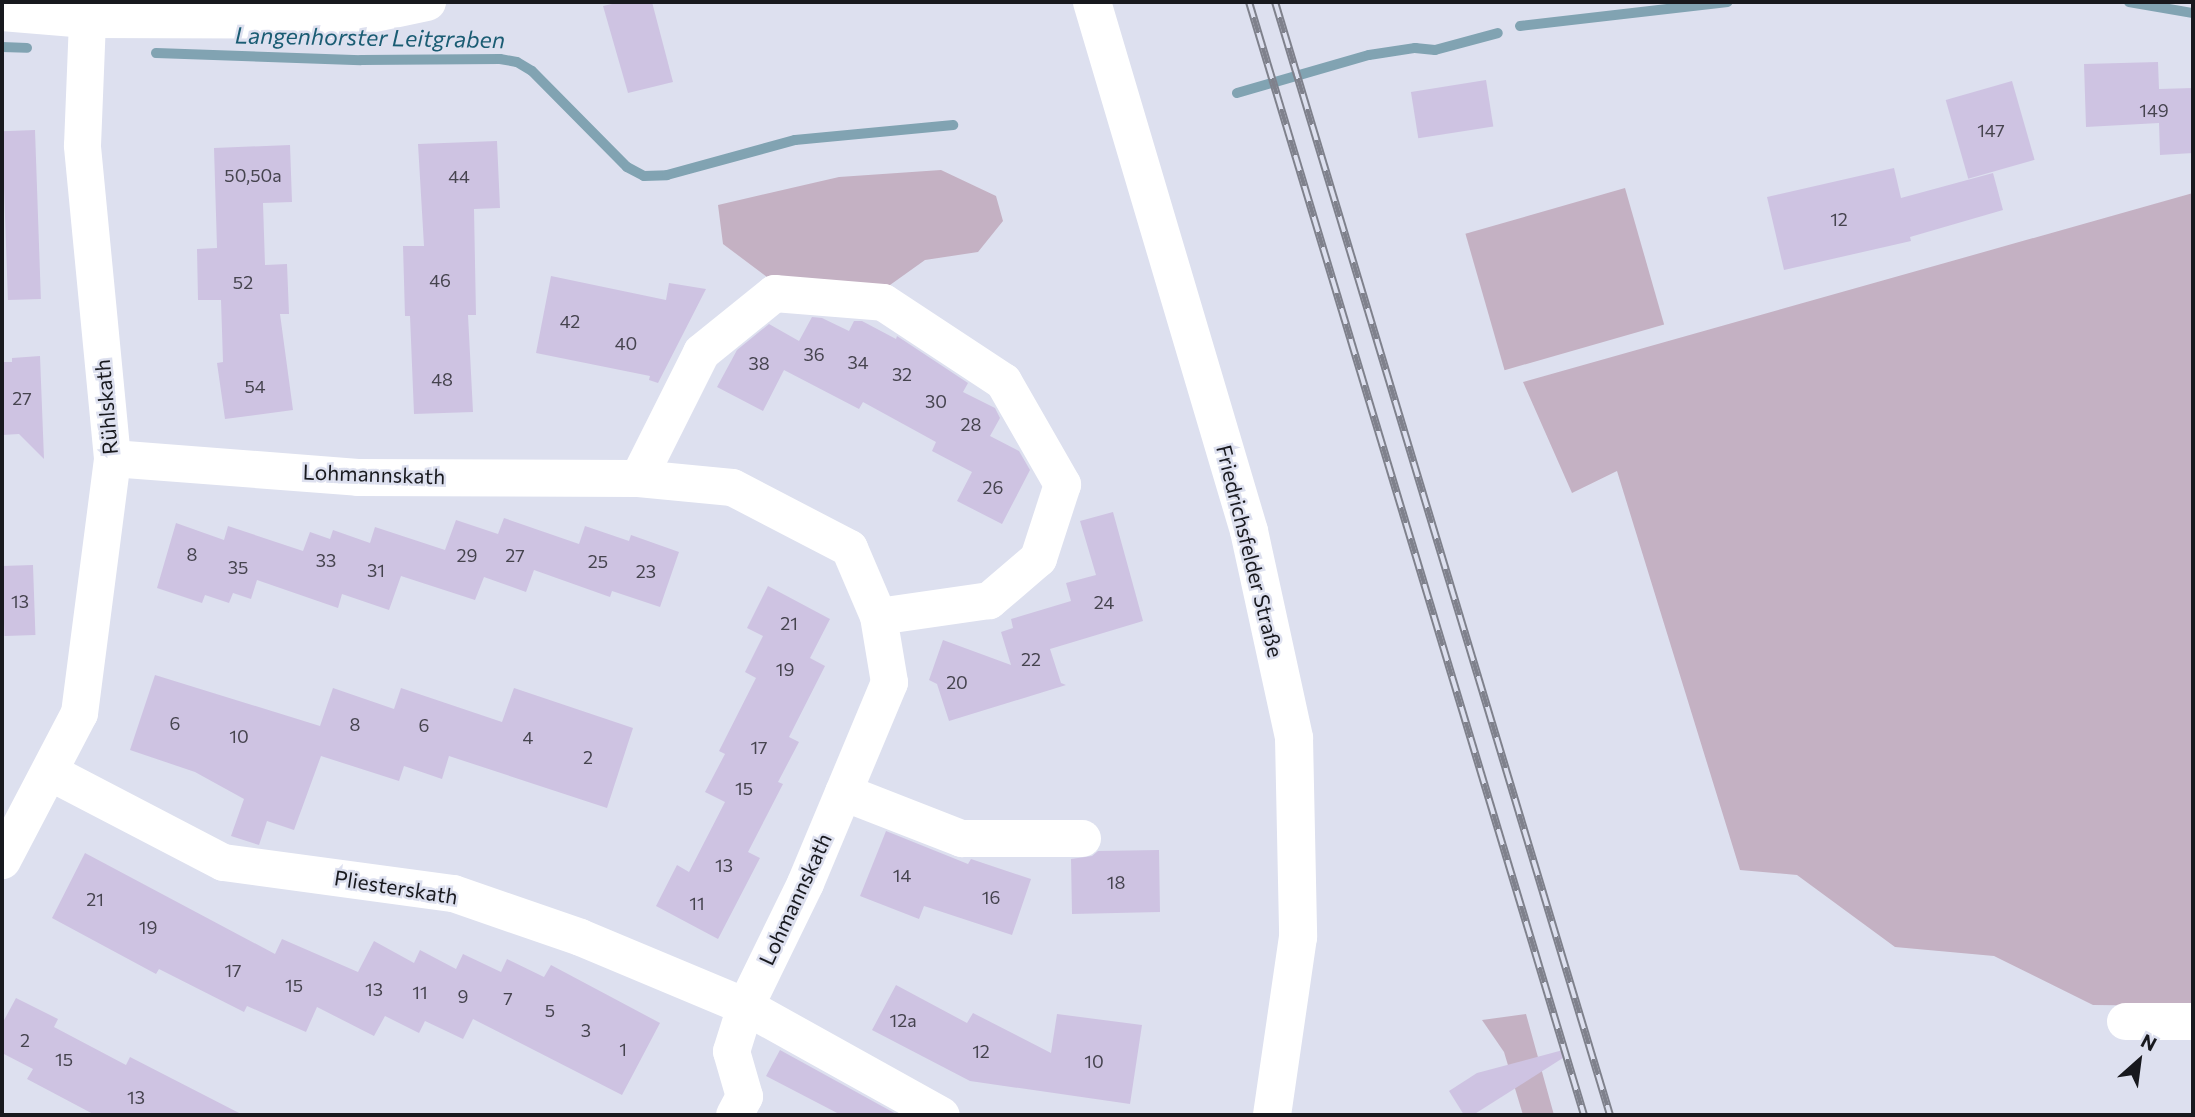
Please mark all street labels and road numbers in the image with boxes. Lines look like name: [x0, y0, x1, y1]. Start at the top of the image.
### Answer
street label: Rühlskath: [89, 358, 123, 456]
street label: Friedrichsfelder Straße: [1211, 442, 1289, 660]
street label: Lohmannskath: [302, 459, 446, 489]
street label: Lohmannskath: [753, 829, 837, 969]
street label: Pliesterskath: [332, 865, 460, 909]

